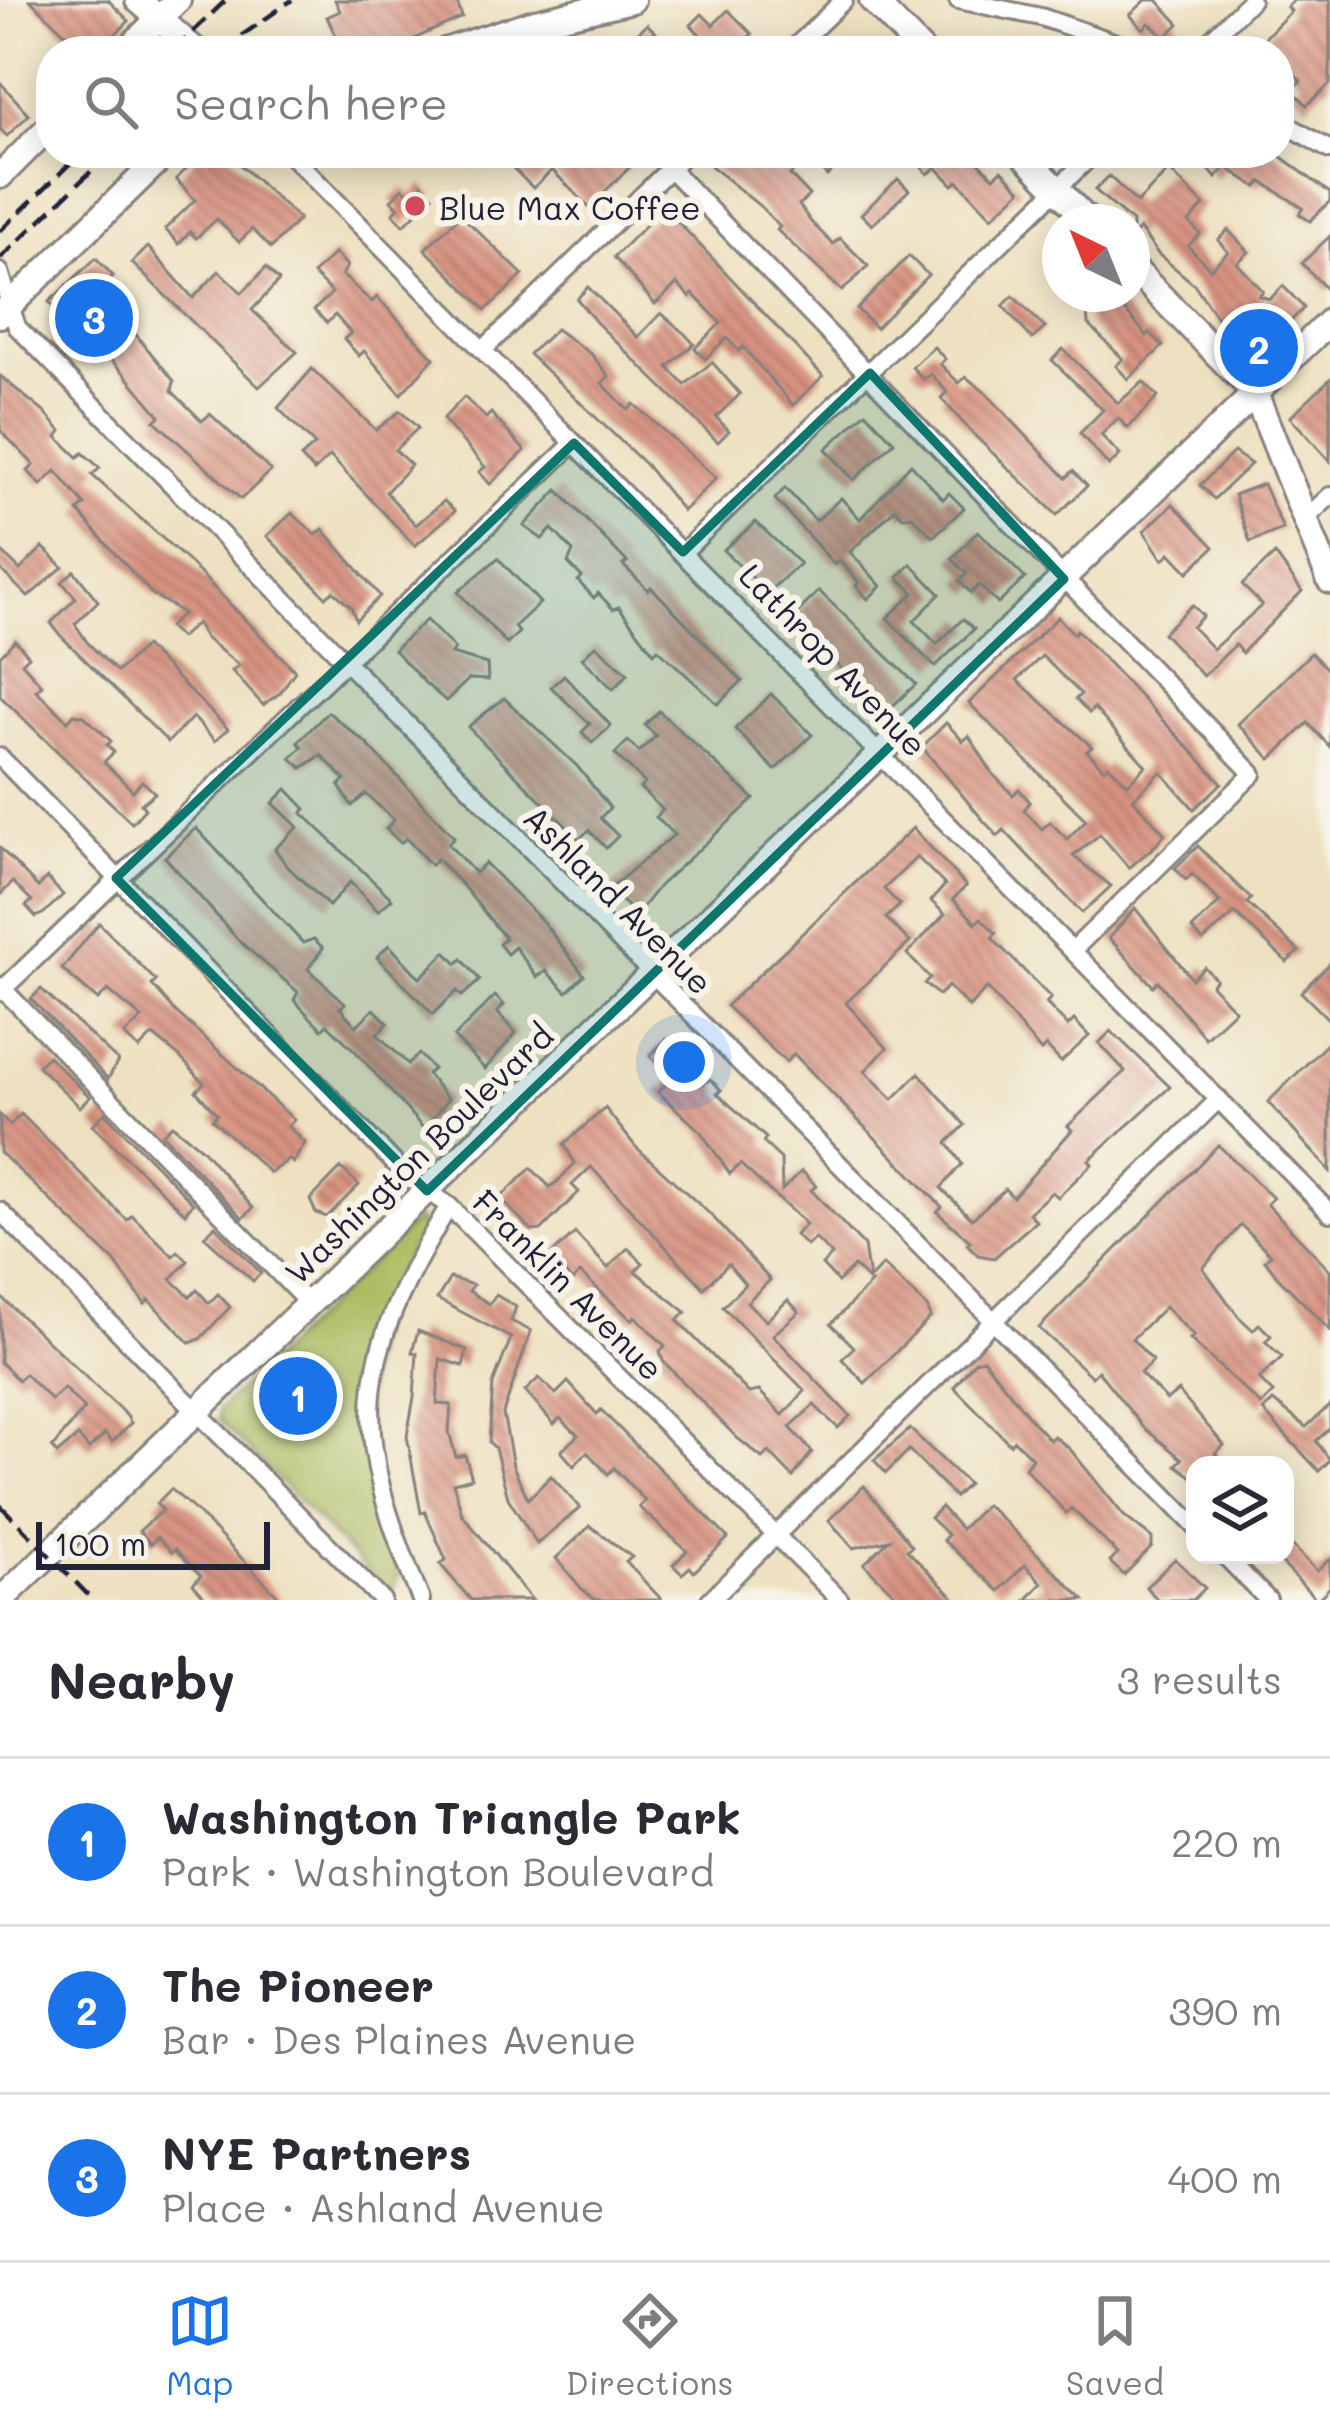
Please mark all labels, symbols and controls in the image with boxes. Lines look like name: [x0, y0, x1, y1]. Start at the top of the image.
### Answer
search box: [36, 36, 1294, 168]
icon: search: [78, 69, 144, 135]
text: Search here: [174, 73, 448, 131]
place label: Blue Max Coffee: [439, 185, 701, 228]
marker: Blue Max Coffee: [402, 193, 428, 219]
north arrow: [1042, 204, 1150, 312]
pin: 3: [55, 273, 133, 363]
pin: 2: [1220, 303, 1298, 393]
street label: Lathrop Avenue: [731, 553, 937, 765]
street label: Ashland Avenue: [515, 795, 723, 1003]
street label: Washington Boulevard: [275, 1014, 561, 1292]
your location: [654, 1032, 714, 1092]
street label: Franklin Avenue: [464, 1179, 674, 1389]
pin: 1: [259, 1351, 337, 1441]
map controls: [1186, 1456, 1294, 1564]
button: layers: [1186, 1456, 1294, 1564]
scale bar: [36, 1516, 270, 1569]
text: 100 m: [54, 1521, 146, 1564]
text: Nearby: [48, 1645, 235, 1712]
text: 3 results: [1117, 1653, 1282, 1704]
text: Washington Triangle Park: [162, 1787, 741, 1845]
text: 1: [78, 1816, 96, 1867]
text: 220 m: [1171, 1816, 1282, 1867]
text: Park · Washington Boulevard: [162, 1845, 714, 1896]
text: The Pioneer: [162, 1955, 434, 2013]
text: 2: [76, 1984, 98, 2035]
text: 390 m: [1168, 1984, 1282, 2035]
text: Bar · Des Plaines Avenue: [162, 2013, 636, 2064]
text: NYE Partners: [162, 2123, 471, 2181]
text: 3: [75, 2152, 99, 2203]
text: 400 m: [1167, 2152, 1282, 2203]
text: Place · Ashland Avenue: [162, 2181, 605, 2232]
tab: Map: [166, 2288, 233, 2403]
tab: Directions: [566, 2288, 733, 2403]
tab: Saved: [1066, 2288, 1164, 2403]

